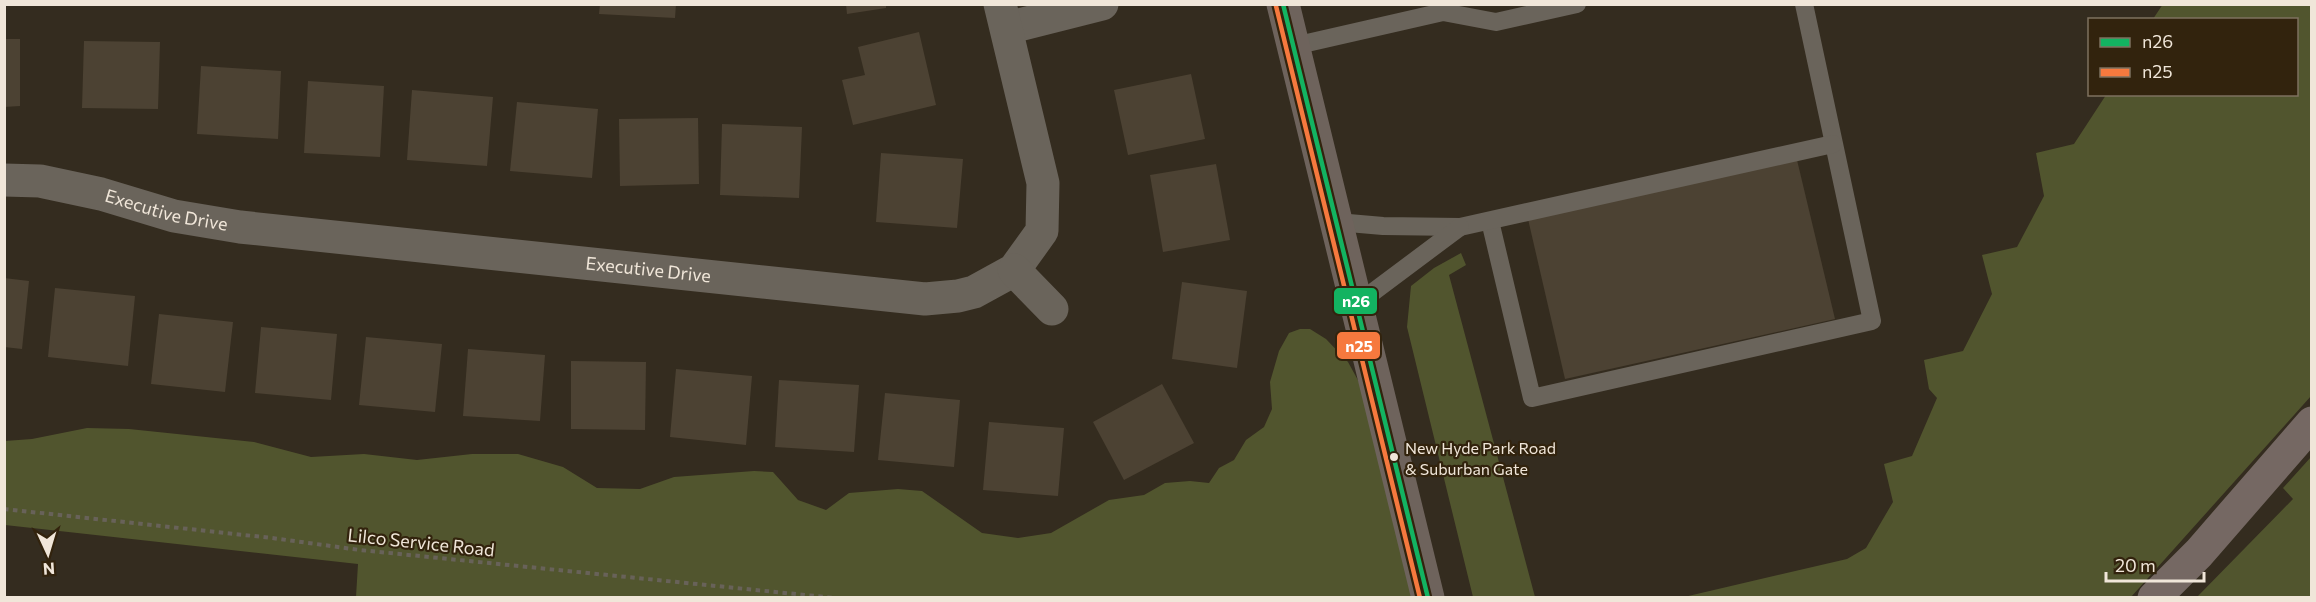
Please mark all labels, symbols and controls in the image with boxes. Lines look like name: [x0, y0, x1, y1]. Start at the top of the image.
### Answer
legend: [2088, 18, 2298, 96]
text: n26: [2142, 30, 2173, 52]
text: n25: [2142, 60, 2173, 82]
street label: Executive Drive: [103, 184, 229, 235]
street label: Executive Drive: [585, 251, 712, 286]
line badge: n26: [1333, 287, 1378, 315]
text: n26: [1342, 291, 1370, 310]
line badge: n25: [1336, 331, 1381, 360]
text: n25: [1345, 336, 1373, 355]
place label: New Hyde Park Road & Suburban Gate: [1405, 438, 1556, 478]
marker: New Hyde Park Road & Suburban Gate: [1388, 451, 1400, 463]
street label: Lilco Service Road: [347, 523, 496, 561]
north arrow: [18, 524, 78, 584]
scale bar: [2106, 545, 2204, 583]
text: 20 m: [2115, 554, 2156, 576]
text: N: [42, 560, 56, 579]

